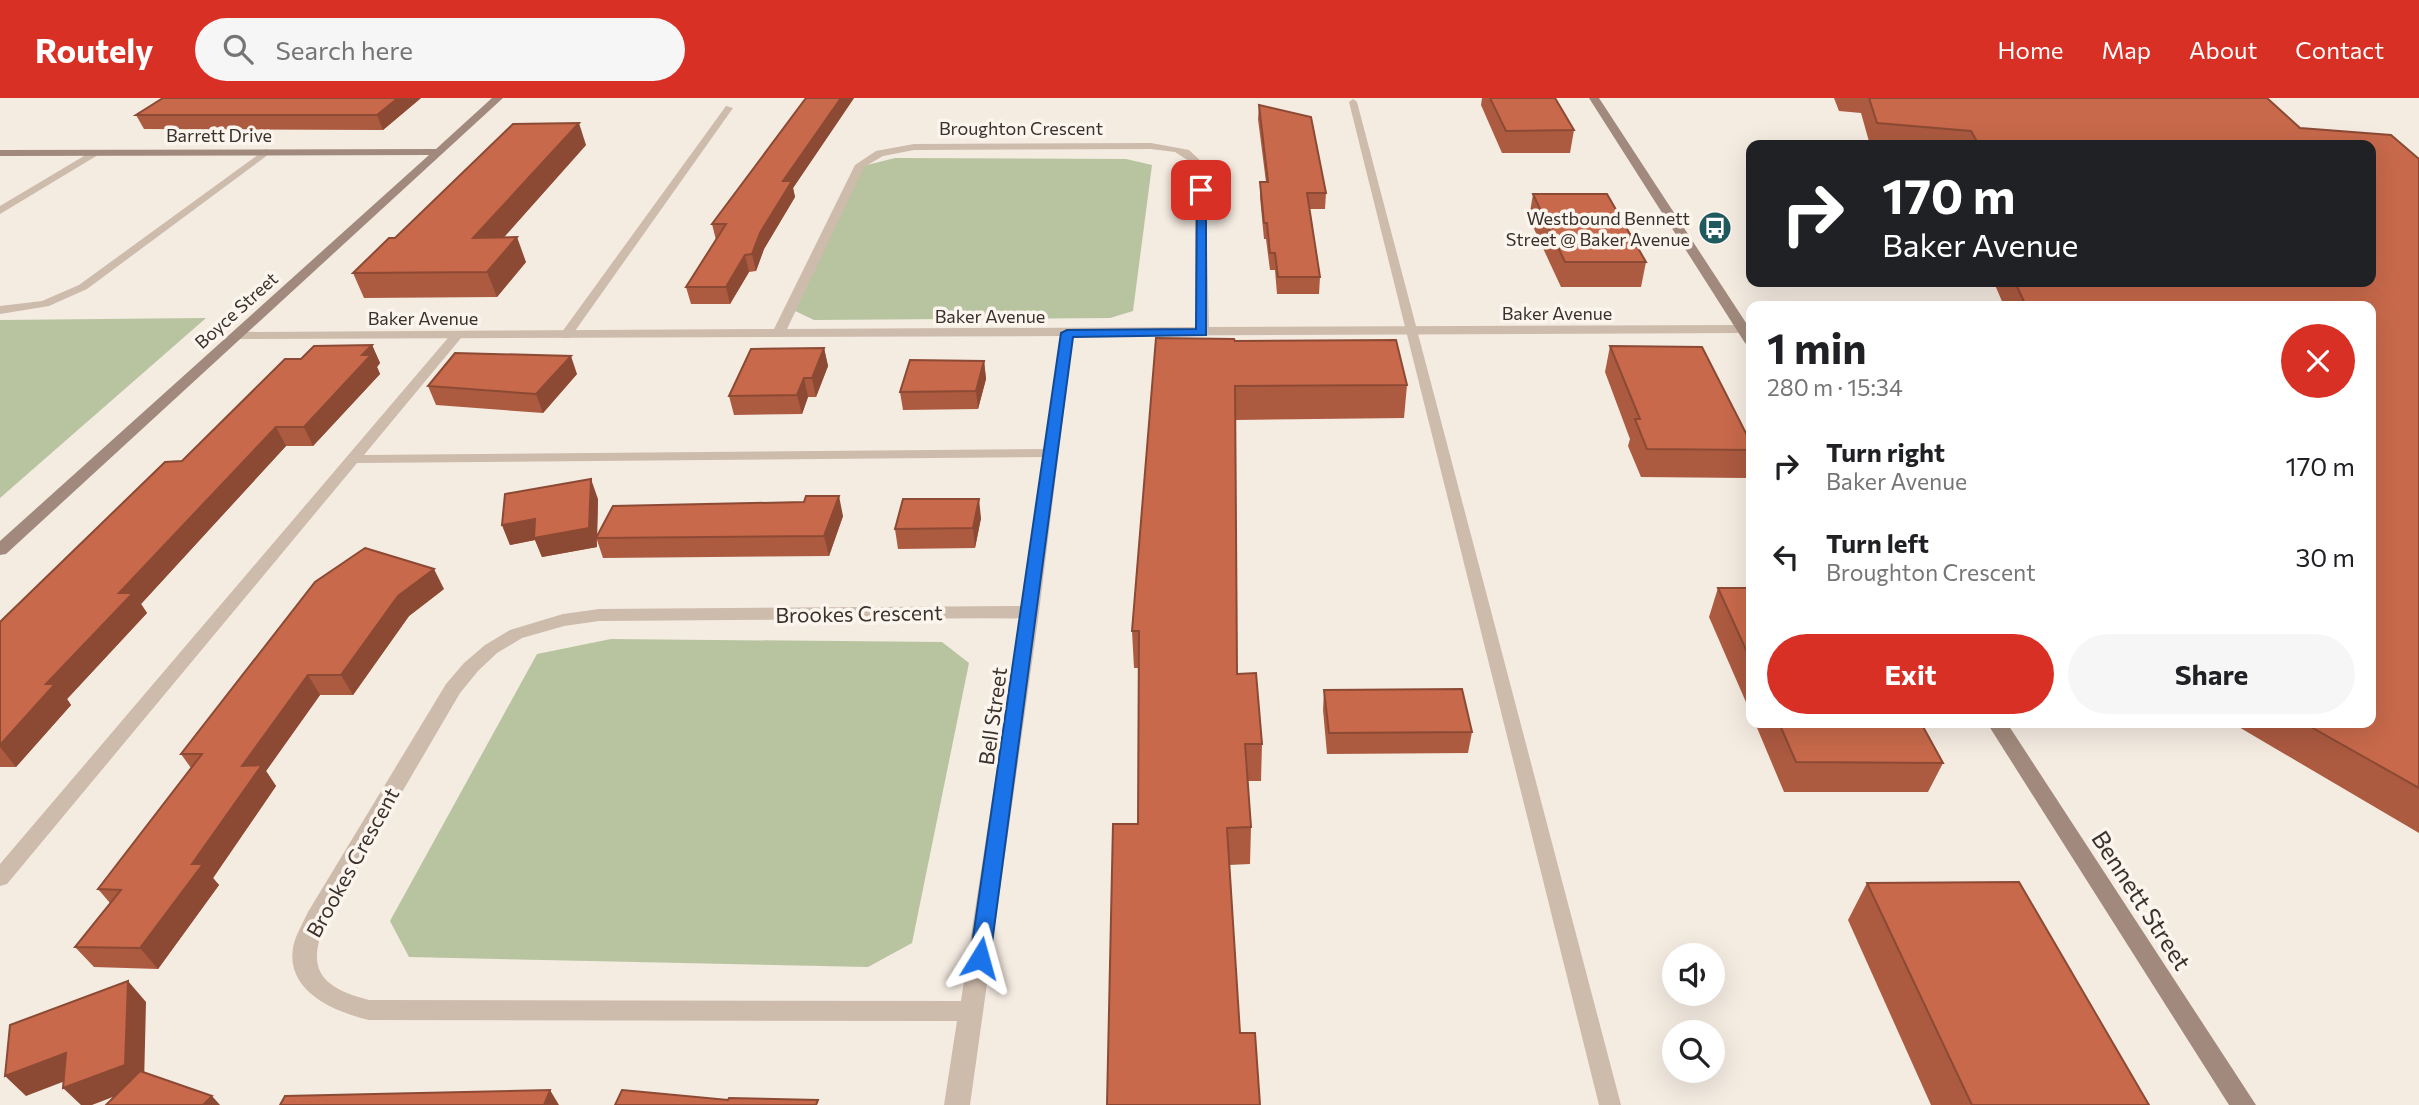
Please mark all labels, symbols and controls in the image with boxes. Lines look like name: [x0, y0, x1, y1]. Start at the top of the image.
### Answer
search box: [195, 18, 685, 81]
text: Routely: [35, 29, 153, 70]
icon: search: [219, 30, 257, 68]
text: Search here: [275, 34, 413, 65]
text: Home: [1998, 35, 2064, 64]
text: Map: [2102, 35, 2151, 64]
text: About: [2189, 35, 2257, 64]
text: Contact: [2295, 35, 2384, 64]
street label: Broughton Crescent: [939, 117, 1103, 139]
street label: Barrett Drive: [166, 124, 272, 146]
pin: [1171, 160, 1231, 220]
text: 170 m: [1882, 164, 2015, 224]
icon: right: [1767, 168, 1858, 259]
icon: arrive: [1182, 171, 1220, 209]
place label: Westbound Bennett Street @ Baker Avenue: [1506, 207, 1690, 250]
bus stop icon: Westbound Bennett Street @ Baker Avenue: [1696, 209, 1734, 247]
text: Baker Avenue: [1882, 224, 2078, 264]
street label: Boyce Street: [190, 267, 282, 353]
street label: Baker Avenue: [1502, 302, 1612, 324]
street label: Baker Avenue: [935, 305, 1045, 327]
street label: Baker Avenue: [368, 307, 478, 329]
text: 1 min: [1767, 321, 1867, 373]
button: close: [2281, 324, 2355, 398]
text: 280 m · 15:34: [1767, 373, 1903, 401]
text: Turn right: [1826, 436, 1945, 467]
icon: right: [1767, 447, 1805, 485]
text: 170 m: [2286, 450, 2355, 481]
text: Baker Avenue: [1826, 467, 1967, 495]
text: Turn left: [1826, 527, 1929, 558]
icon: left: [1767, 538, 1805, 576]
text: 30 m: [2296, 541, 2355, 572]
text: Broughton Crescent: [1826, 558, 2036, 586]
street label: Brookes Crescent: [775, 599, 943, 627]
button: Exit: [1767, 634, 2054, 714]
button: Share: [2068, 634, 2355, 714]
street label: Bell Street: [973, 665, 1011, 767]
street label: Brookes Crescent: [300, 783, 404, 941]
street label: Bennett Street: [2086, 825, 2198, 975]
position arrow: [943, 921, 1017, 995]
map controls: [1662, 943, 1725, 1083]
button: sound: [1662, 943, 1725, 1006]
button: search: [1662, 1020, 1725, 1083]

